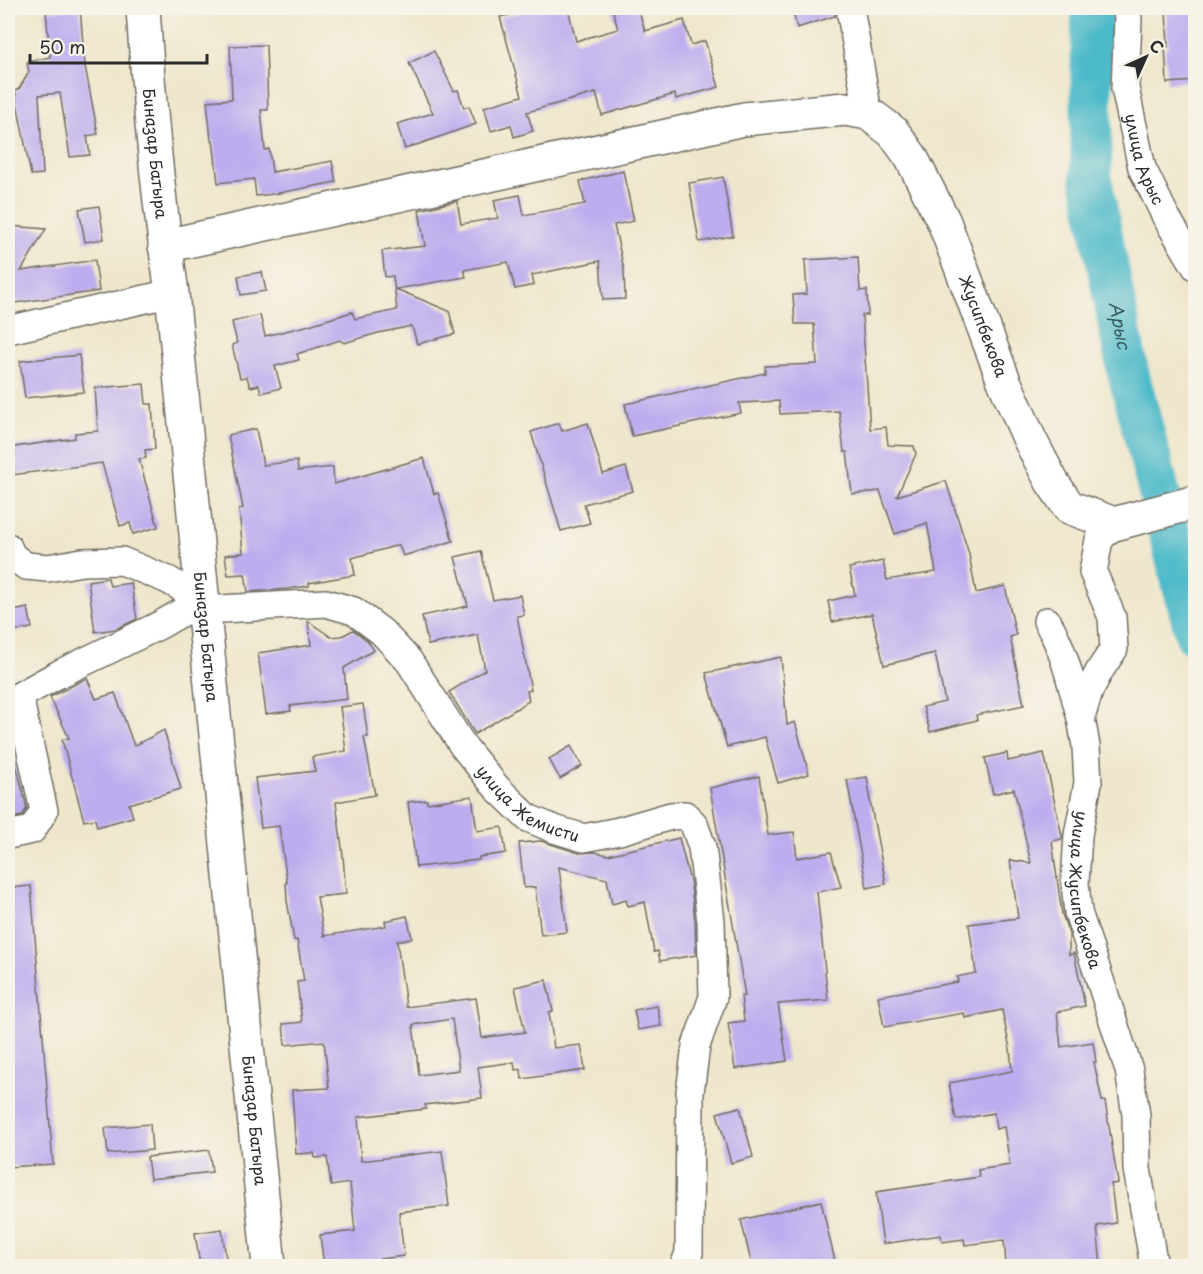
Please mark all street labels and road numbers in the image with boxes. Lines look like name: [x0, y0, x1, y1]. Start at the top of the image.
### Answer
street label: Биназар Батыра: [138, 87, 175, 220]
street label: улица Арыс: [1120, 111, 1171, 208]
street label: Жусипбекова: [954, 271, 1014, 380]
street label: Биназар Батыра: [189, 570, 226, 703]
street label: улица Жемисти: [472, 759, 583, 847]
street label: улица Жусипбекова: [1064, 809, 1108, 971]
street label: Биназар Батыра: [237, 1054, 274, 1187]

